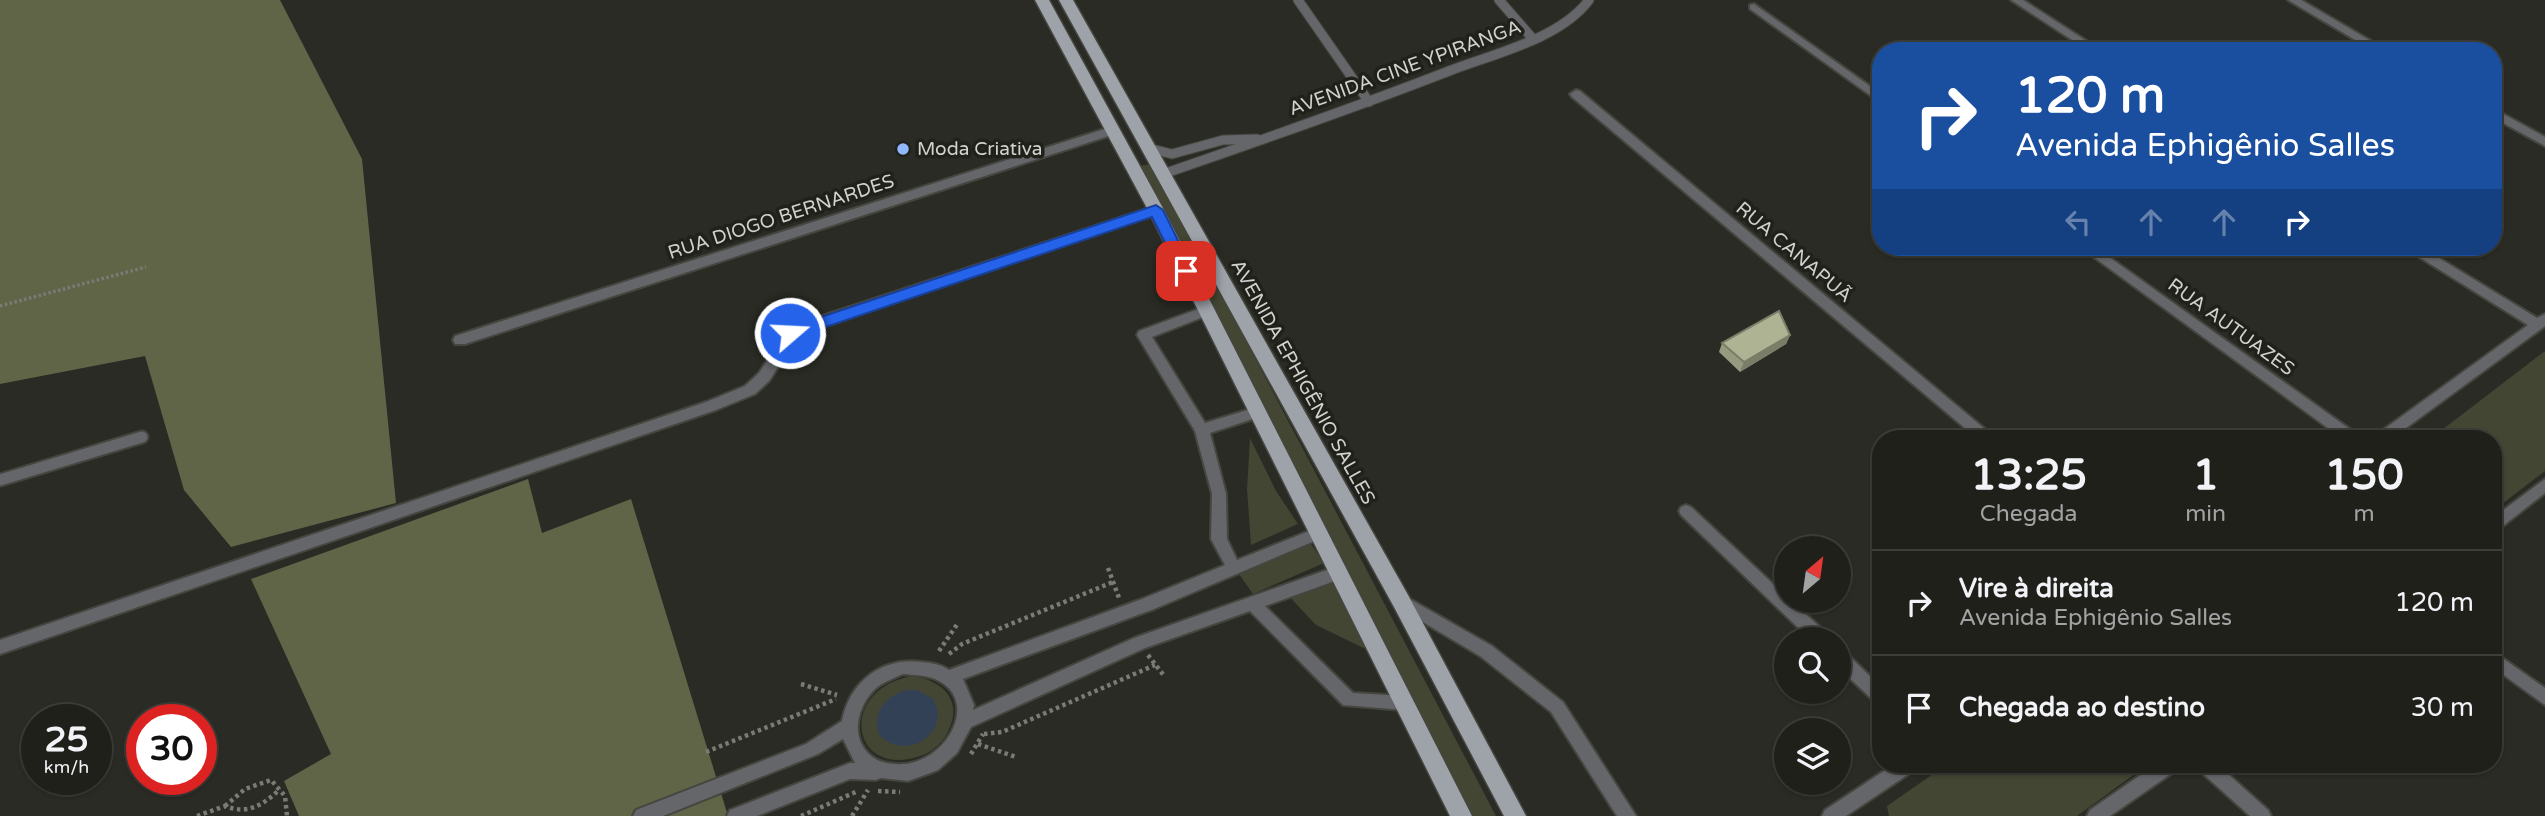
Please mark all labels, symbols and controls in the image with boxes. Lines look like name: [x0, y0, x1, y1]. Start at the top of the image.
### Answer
street label: AVENIDA CINE YPIRANGA: [1286, 16, 1524, 120]
text: 120 m: [2015, 67, 2165, 126]
icon: right: [1900, 70, 1991, 161]
text: Avenida Ephigênio Salles: [2015, 127, 2395, 165]
place label: Moda Criativa: [917, 138, 1042, 160]
marker: Moda Criativa: [895, 141, 911, 157]
street label: RUA DIOGO BERNARDES: [665, 170, 897, 264]
street label: RUA CANAPUÃ: [1732, 196, 1857, 307]
icon: left: [2059, 203, 2097, 241]
icon: ahead: [2132, 203, 2170, 241]
icon: ahead: [2205, 203, 2243, 241]
icon: right: [2278, 203, 2316, 241]
pin: [1156, 241, 1216, 301]
icon: arrive: [1167, 252, 1205, 290]
street label: AVENIDA EPHIGÊNIO SALLES: [1226, 256, 1380, 508]
street label: RUA AUTUAZES: [2164, 274, 2298, 380]
position arrow: [753, 296, 827, 370]
text: 13:25: [1970, 450, 2087, 501]
text: 1: [2192, 450, 2219, 501]
text: 150: [2324, 450, 2404, 501]
text: Chegada: [1980, 500, 2078, 528]
text: min: [2185, 500, 2226, 528]
text: m: [2353, 500, 2375, 528]
north arrow: [1774, 536, 1852, 612]
map controls: [1774, 536, 1851, 795]
text: Vire à direita: [1959, 573, 2114, 604]
icon: right: [1900, 584, 1938, 622]
text: 120 m: [2394, 587, 2474, 618]
text: Avenida Ephigênio Salles: [1959, 604, 2232, 632]
button: search: [1774, 627, 1851, 704]
icon: arrive: [1900, 689, 1938, 727]
text: Chegada ao destino: [1959, 692, 2205, 723]
text: 30 m: [2411, 692, 2474, 723]
speed limit sign: 30: [126, 704, 217, 795]
button: layers: [1774, 718, 1851, 795]
text: 25: [45, 719, 88, 761]
text: km/h: [44, 756, 89, 778]

